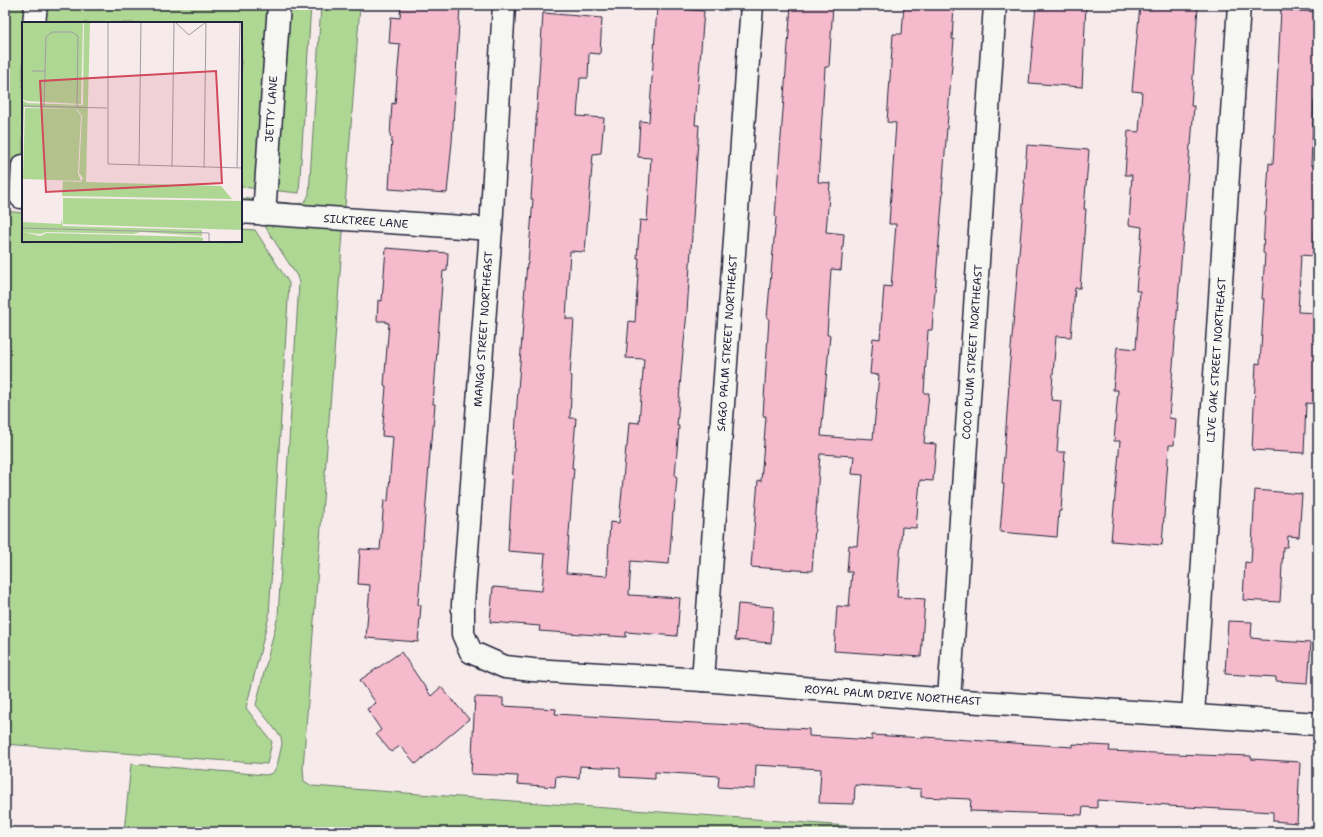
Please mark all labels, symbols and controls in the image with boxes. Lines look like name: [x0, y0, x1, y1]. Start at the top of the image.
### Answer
inset map: [22, 22, 242, 242]
street label: JETTY LANE: [262, 75, 281, 143]
street label: SILKTREE LANE: [323, 211, 409, 232]
street label: MANGO STREET NORTHEAST: [471, 250, 496, 407]
street label: SAGO PALM STREET NORTHEAST: [714, 254, 741, 432]
street label: COCO PLUM STREET NORTHEAST: [959, 264, 986, 440]
street label: LIVE OAK STREET NORTHEAST: [1203, 277, 1230, 443]
street label: ROYAL PALM DRIVE NORTHEAST: [804, 682, 982, 709]

